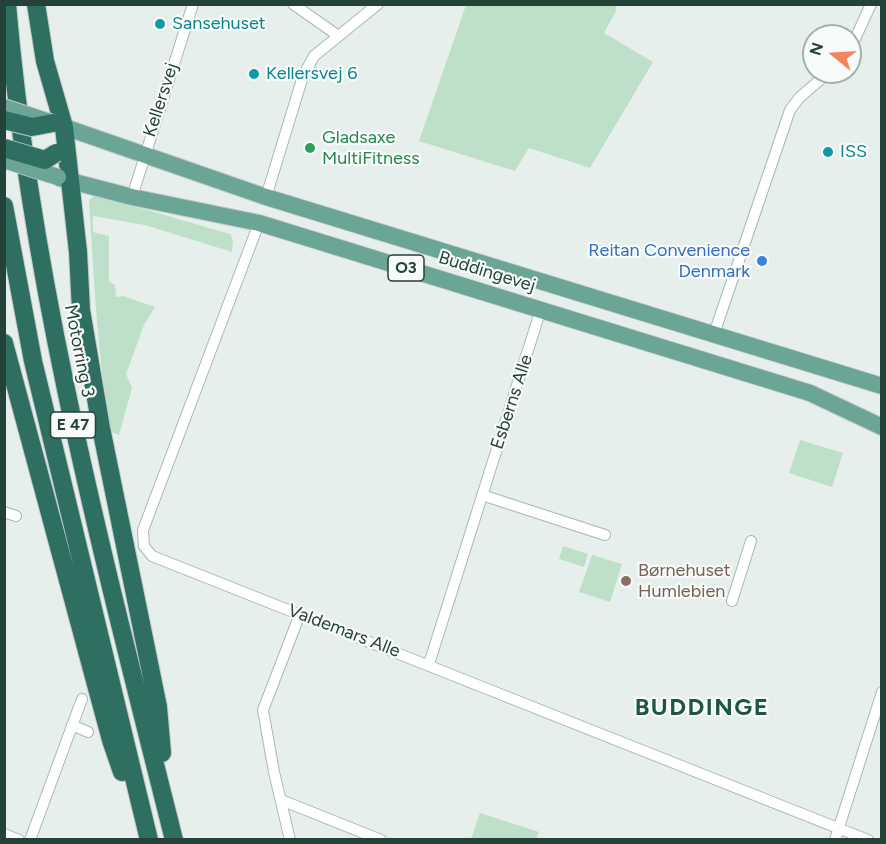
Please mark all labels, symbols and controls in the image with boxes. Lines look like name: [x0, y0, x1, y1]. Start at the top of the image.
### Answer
place label: Sansehuset: [172, 13, 266, 35]
marker: Sansehuset: [153, 17, 167, 31]
north arrow: [802, 24, 862, 84]
text: N: [805, 40, 827, 58]
street label: Kellersvej: [139, 60, 183, 140]
place label: Kellersvej 6: [266, 63, 357, 85]
marker: Kellersvej 6: [247, 67, 261, 81]
place label: Gladsaxe MultiFitness: [322, 127, 420, 170]
marker: Gladsaxe MultiFitness: [303, 141, 317, 155]
place label: ISS: [840, 141, 867, 163]
marker: ISS: [821, 145, 835, 159]
place label: Reitan Convenience Denmark: [588, 240, 750, 282]
street label: Buddingevej: [436, 247, 538, 297]
marker: Reitan Convenience Denmark: [755, 254, 769, 268]
road number: O3: [388, 255, 424, 281]
street label: Motorring 3: [59, 303, 99, 399]
street label: Esberns Alle: [487, 352, 537, 452]
road number: E 47: [50, 412, 96, 438]
place label: Børnehuset Humlebien: [638, 560, 730, 602]
marker: Børnehuset Humlebien: [619, 574, 633, 588]
street label: Valdemars Alle: [285, 600, 403, 662]
district label: BUDDINGE: [635, 694, 769, 722]

